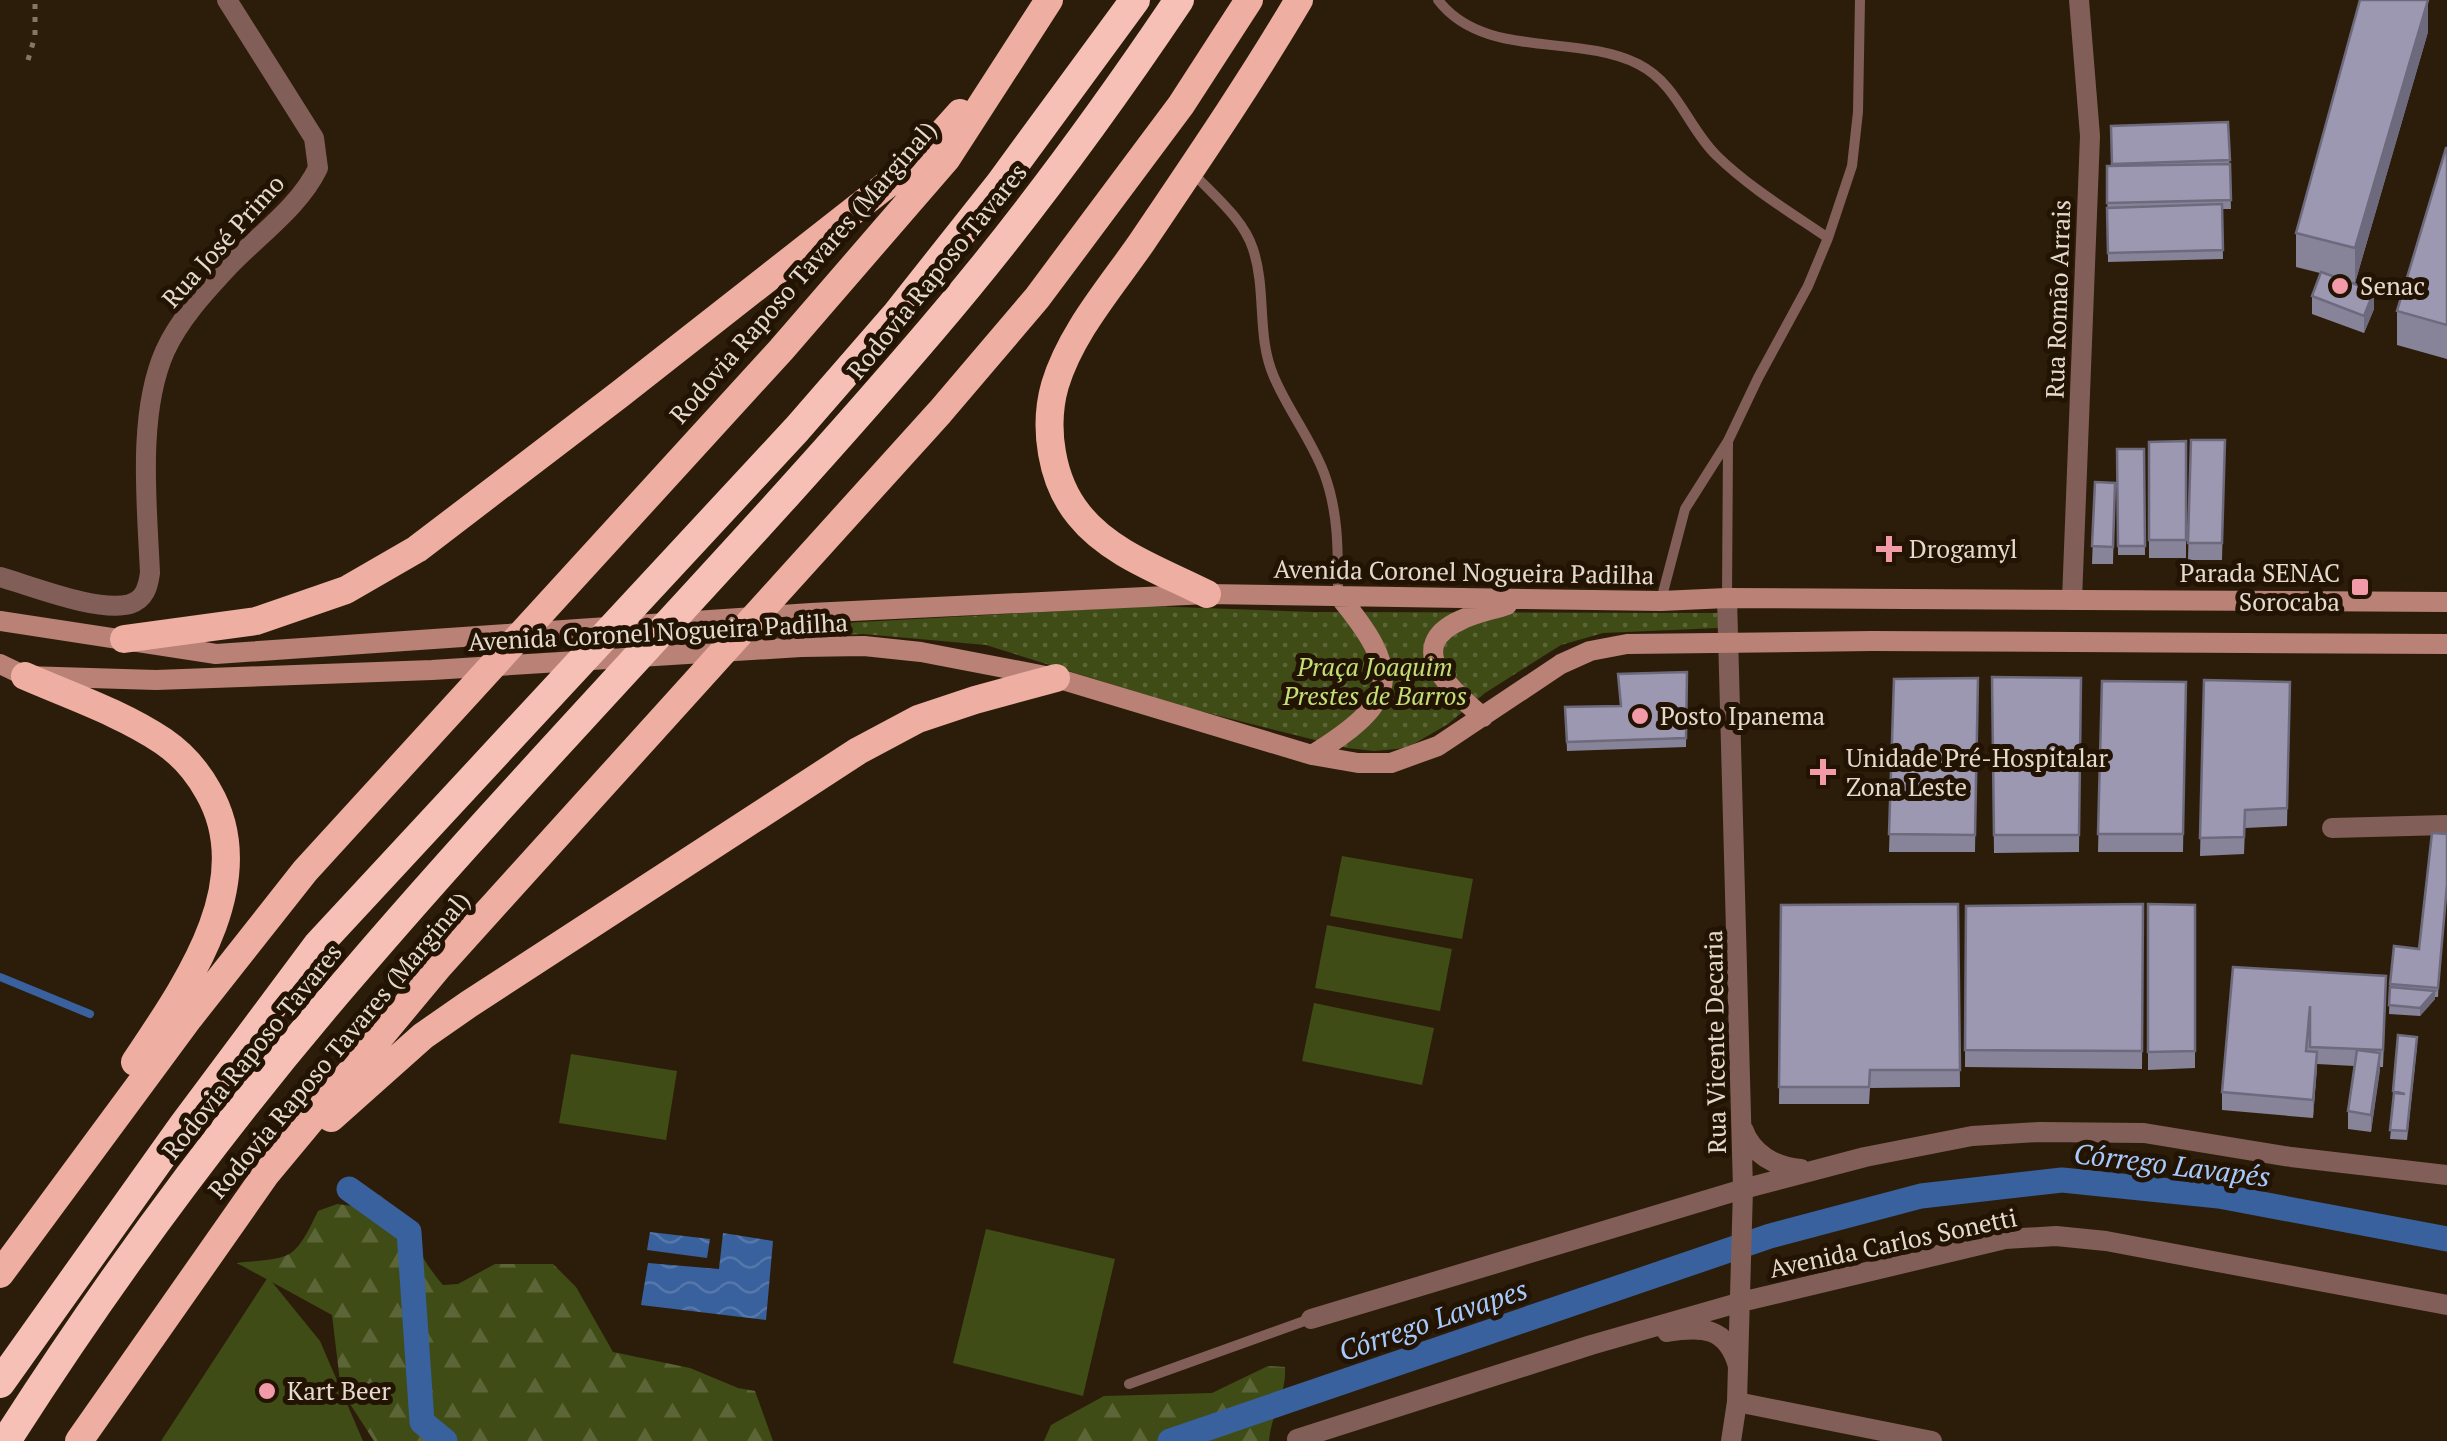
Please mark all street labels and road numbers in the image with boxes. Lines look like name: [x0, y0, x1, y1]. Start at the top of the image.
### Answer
street label: Rodovia Raposo Tavares (Marginal): [662, 113, 943, 430]
street label: Rodovia Raposo Tavares: [839, 156, 1034, 385]
street label: Rua José Primo: [154, 167, 291, 314]
street label: Rua Romão Arrais: [2038, 199, 2077, 399]
street label: Avenida Coronel Nogueira Padilha: [1273, 552, 1655, 591]
street label: Avenida Coronel Nogueira Padilha: [467, 605, 849, 658]
street label: Rodovia Raposo Tavares (Marginal): [202, 886, 476, 1204]
street label: Rua Vicente Decaria: [1696, 930, 1733, 1154]
street label: Rodovia Raposo Tavares: [156, 937, 348, 1165]
street label: Avenida Carlos Sonetti: [1766, 1200, 2020, 1285]

